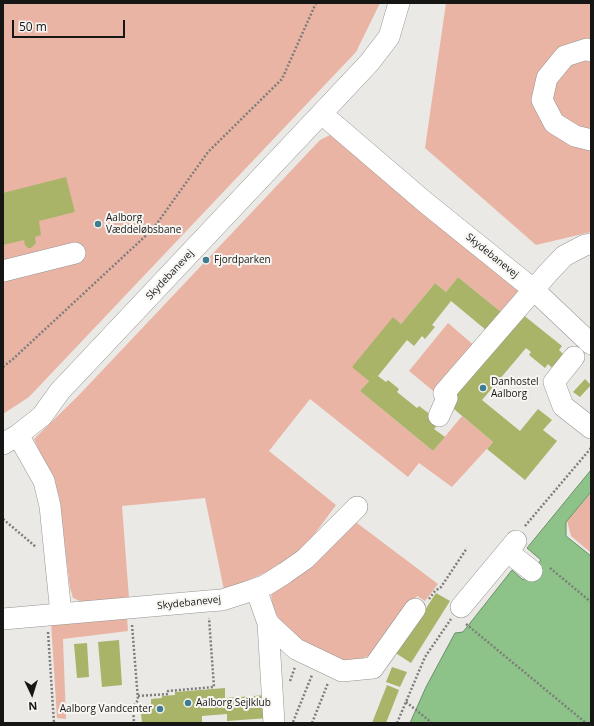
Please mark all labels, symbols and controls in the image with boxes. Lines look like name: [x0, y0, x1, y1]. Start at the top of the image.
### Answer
scale bar: [14, 12, 127, 38]
text: 50 m: [19, 18, 47, 35]
place label: Aalborg Væddeløbsbane: [106, 212, 181, 236]
marker: Aalborg Væddeløbsbane: [93, 219, 103, 229]
street label: Skydebanevej: [463, 231, 521, 281]
street label: Skydebanevej: [144, 247, 196, 303]
place label: Fjordparken: [214, 254, 271, 266]
marker: Fjordparken: [201, 255, 211, 265]
place label: Danhostel Aalborg: [491, 376, 539, 400]
marker: Danhostel Aalborg: [478, 383, 488, 393]
street label: Skydebanevej: [157, 594, 221, 612]
north arrow: [12, 674, 52, 714]
place label: Aalborg Sejlklub: [196, 697, 271, 709]
marker: Aalborg Sejlklub: [183, 698, 193, 708]
text: N: [28, 699, 38, 714]
place label: Aalborg Vandcenter: [60, 703, 152, 715]
marker: Aalborg Vandcenter: [155, 704, 165, 714]

